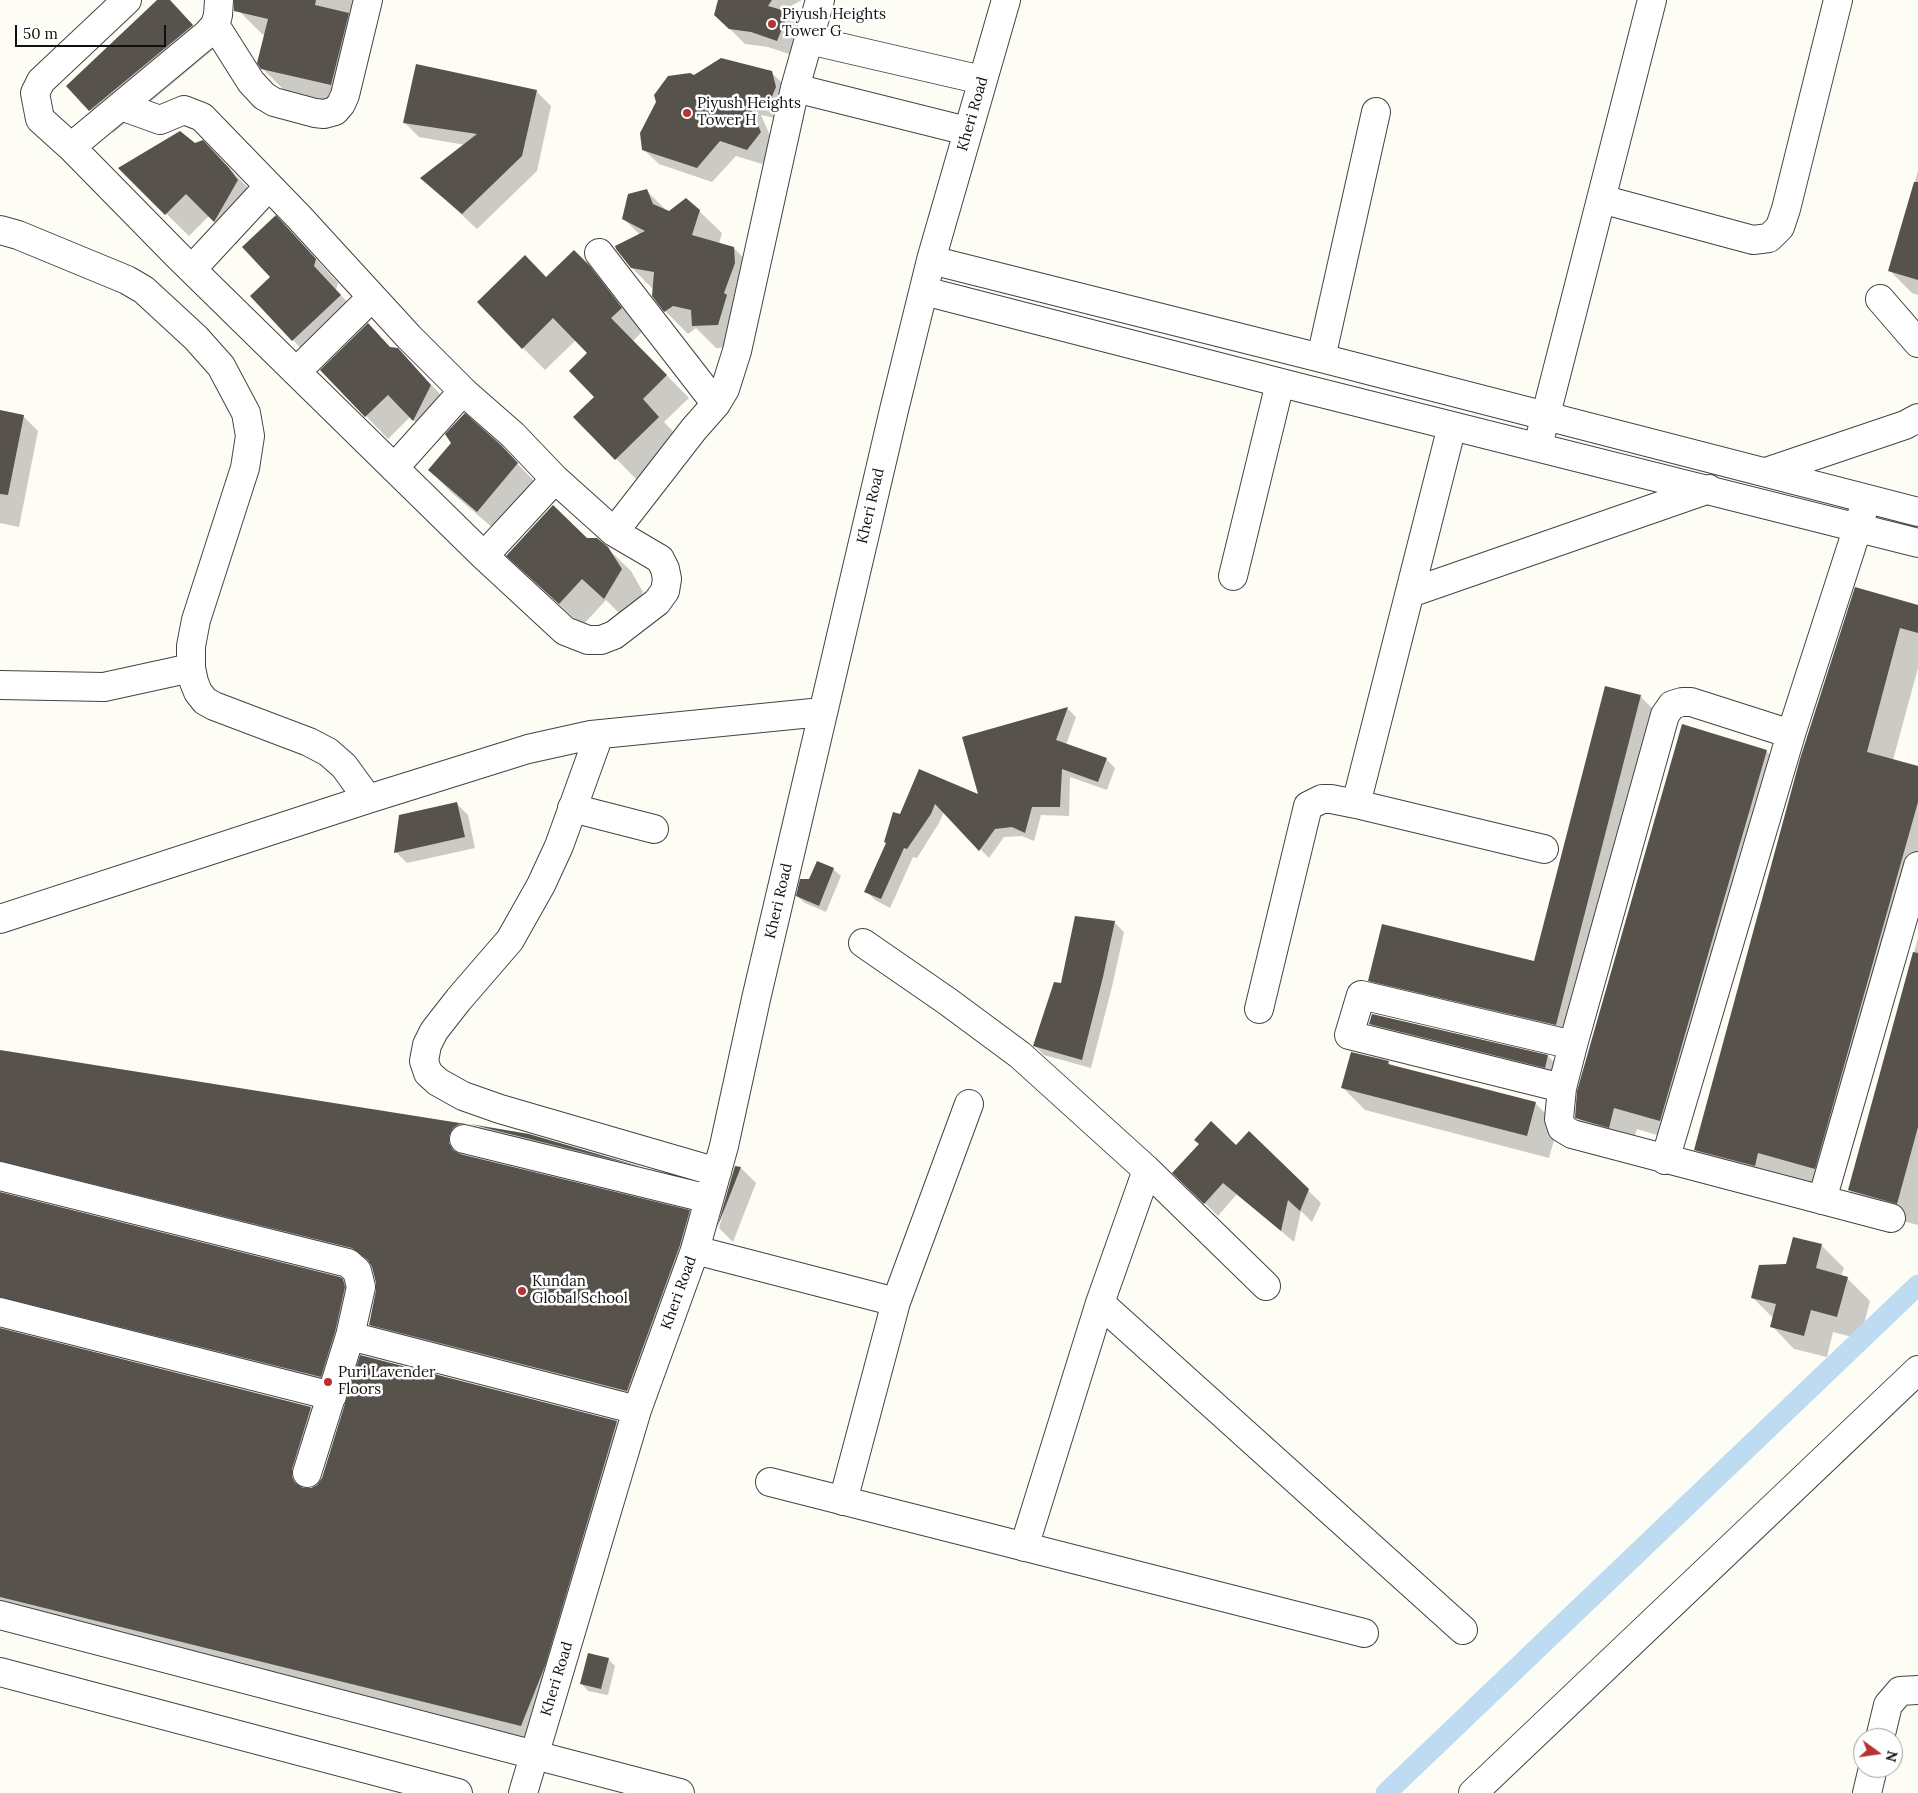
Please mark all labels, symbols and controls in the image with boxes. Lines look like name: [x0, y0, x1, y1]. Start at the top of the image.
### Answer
place label: Piyush Heights Tower G: [782, 6, 886, 41]
scale bar: [18, 15, 169, 47]
marker: Piyush Heights Tower G: [766, 18, 778, 30]
text: 50 m: [23, 24, 58, 43]
street label: Kheri Road: [954, 75, 992, 153]
place label: Piyush Heights Tower H: [697, 95, 801, 130]
marker: Piyush Heights Tower H: [681, 107, 693, 119]
street label: Kheri Road: [854, 467, 888, 545]
street label: Kheri Road: [762, 862, 796, 940]
street label: Kheri Road: [657, 1254, 701, 1332]
place label: Kundan Global School: [532, 1273, 628, 1308]
marker: Kundan Global School: [516, 1285, 528, 1297]
place label: Puri Lavender Floors: [338, 1364, 436, 1399]
marker: Puri Lavender Floors: [322, 1376, 334, 1388]
street label: Kheri Road: [537, 1640, 577, 1718]
north arrow: [1853, 1728, 1903, 1778]
text: N: [1882, 1749, 1902, 1764]

